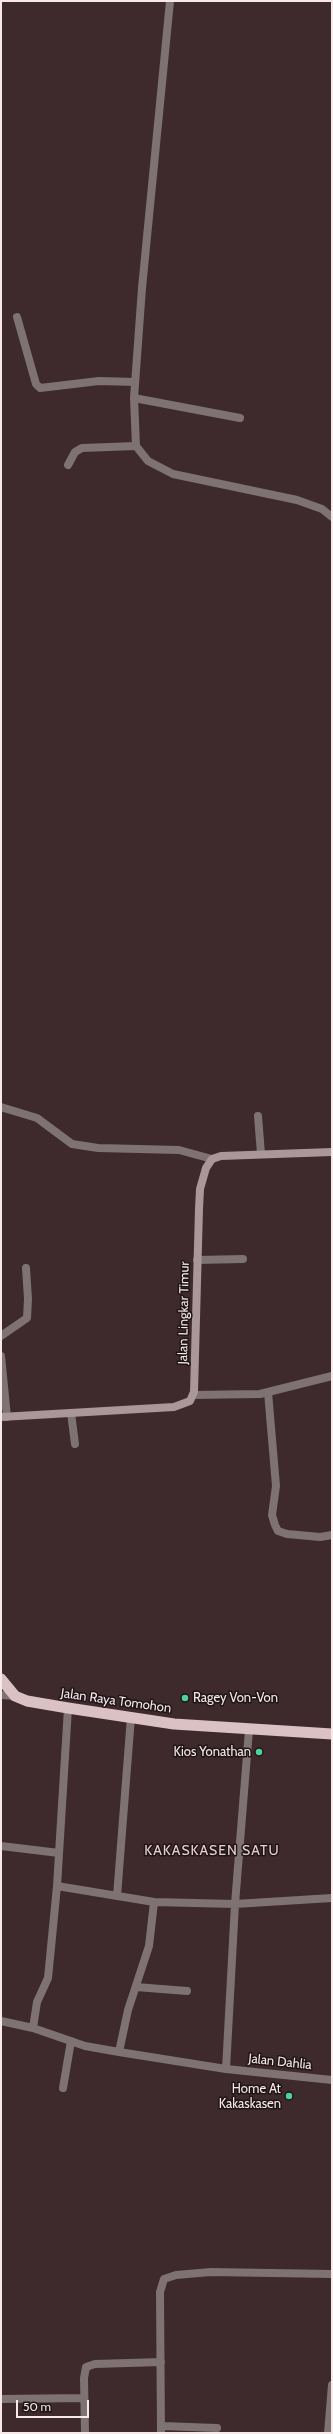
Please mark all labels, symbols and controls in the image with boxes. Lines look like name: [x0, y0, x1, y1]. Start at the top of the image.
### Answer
street label: Jalan Lingkar Timur: [175, 1261, 193, 1365]
street label: Jalan Raya Tomohon: [60, 1686, 172, 1716]
place label: Ragey Von-Von: [193, 1690, 278, 1706]
marker: Ragey Von-Von: [180, 1693, 190, 1703]
place label: Kios Yonathan: [173, 1744, 251, 1760]
marker: Kios Yonathan: [254, 1747, 264, 1757]
district label: KAKASKASEN SATU: [144, 1843, 280, 1859]
street label: Jalan Dahlia: [248, 2051, 312, 2073]
place label: Home At Kakaskasen: [219, 2081, 281, 2112]
marker: Home At Kakaskasen: [284, 2091, 294, 2101]
scale bar: [18, 2392, 91, 2418]
text: 50 m: [23, 2399, 51, 2414]

